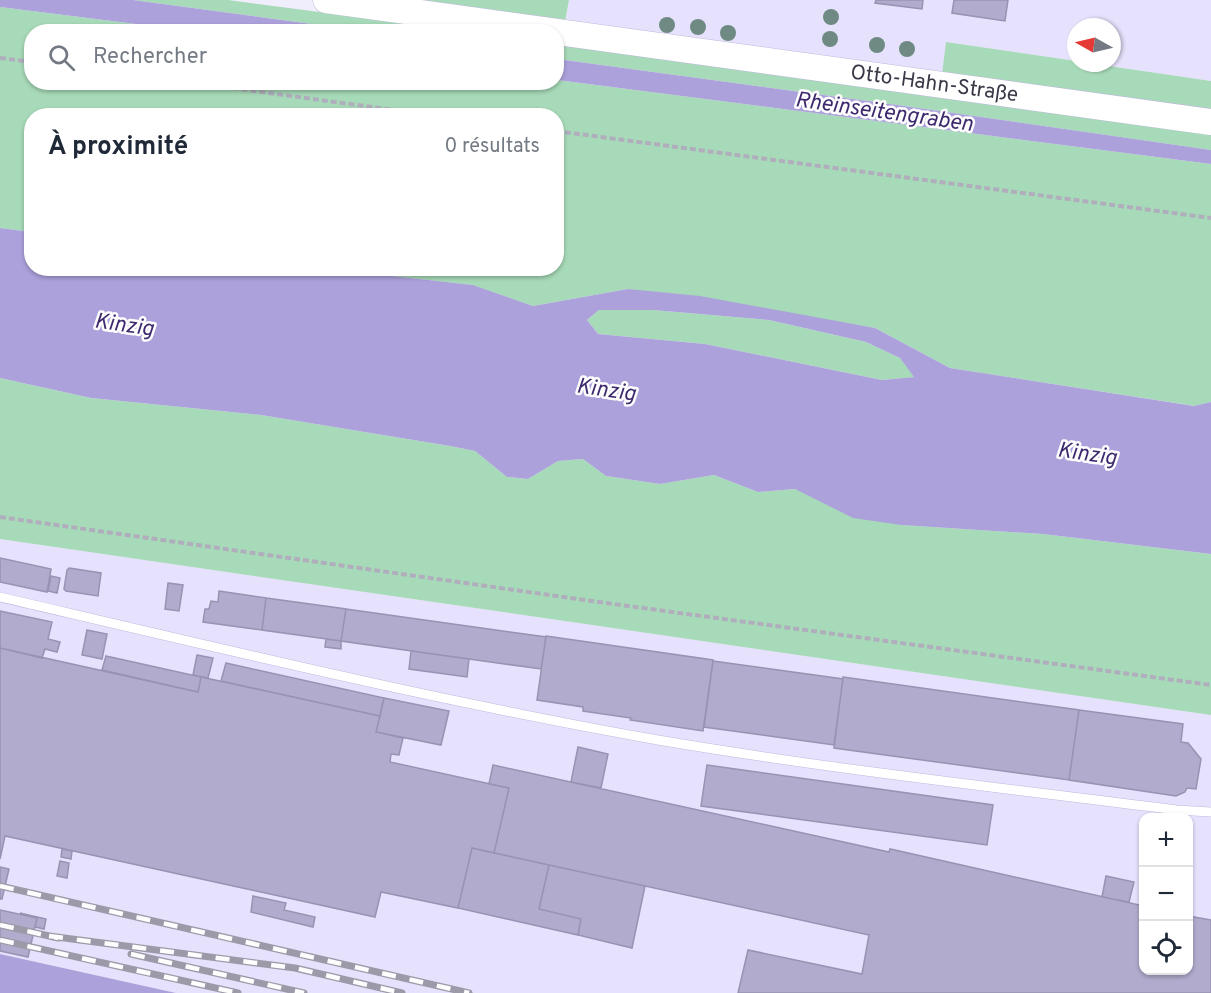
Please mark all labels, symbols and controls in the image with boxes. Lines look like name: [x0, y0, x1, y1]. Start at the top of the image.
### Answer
north arrow: [1067, 18, 1121, 72]
search box: [24, 24, 564, 90]
icon: search: [45, 41, 78, 74]
text: Rechercher: [93, 44, 207, 71]
street label: Otto-Hahn-Straße: [849, 59, 1020, 109]
water label: Rheinseitengraben: [793, 87, 975, 139]
text: À proximité: [48, 131, 188, 164]
text: 0 résultats: [444, 134, 540, 160]
water label: Kinzig: [93, 309, 156, 344]
water label: Kinzig: [575, 374, 638, 409]
water label: Kinzig: [1056, 438, 1119, 473]
map controls: [1139, 813, 1193, 975]
button: +: [1139, 813, 1193, 867]
button: −: [1139, 867, 1193, 921]
button: locate: [1139, 921, 1193, 975]

